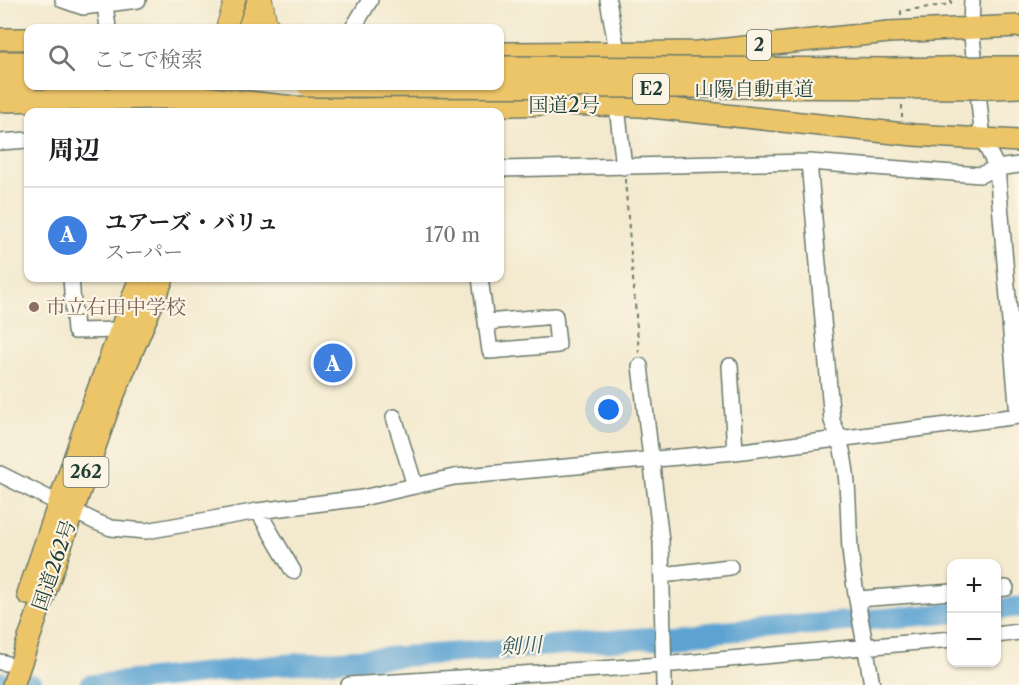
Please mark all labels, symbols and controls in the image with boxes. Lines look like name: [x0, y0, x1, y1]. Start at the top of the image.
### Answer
search box: [24, 24, 504, 90]
road number: 2: [747, 30, 771, 60]
icon: search: [45, 41, 78, 74]
text: ここで検索: [93, 46, 203, 73]
road number: E2: [633, 74, 669, 104]
street label: 山陽自動車道: [694, 77, 814, 101]
street label: 国道2号: [528, 93, 600, 117]
text: 周辺: [48, 134, 100, 166]
text: ユアーズ・バリュ: [105, 209, 279, 236]
text: A: [60, 223, 75, 247]
text: 170 m: [425, 223, 480, 247]
text: スーパー: [105, 240, 183, 264]
place label: 市立右田中学校: [46, 295, 186, 319]
marker: 市立右田中学校: [27, 300, 41, 314]
pin: A: [314, 340, 352, 386]
your location: [594, 395, 623, 424]
road number: 262: [64, 457, 109, 487]
street label: 国道262号: [27, 516, 81, 614]
map controls: [947, 559, 1001, 667]
button: +: [947, 559, 1001, 613]
button: −: [947, 613, 1001, 667]
water label: 剣川: [499, 631, 545, 659]

